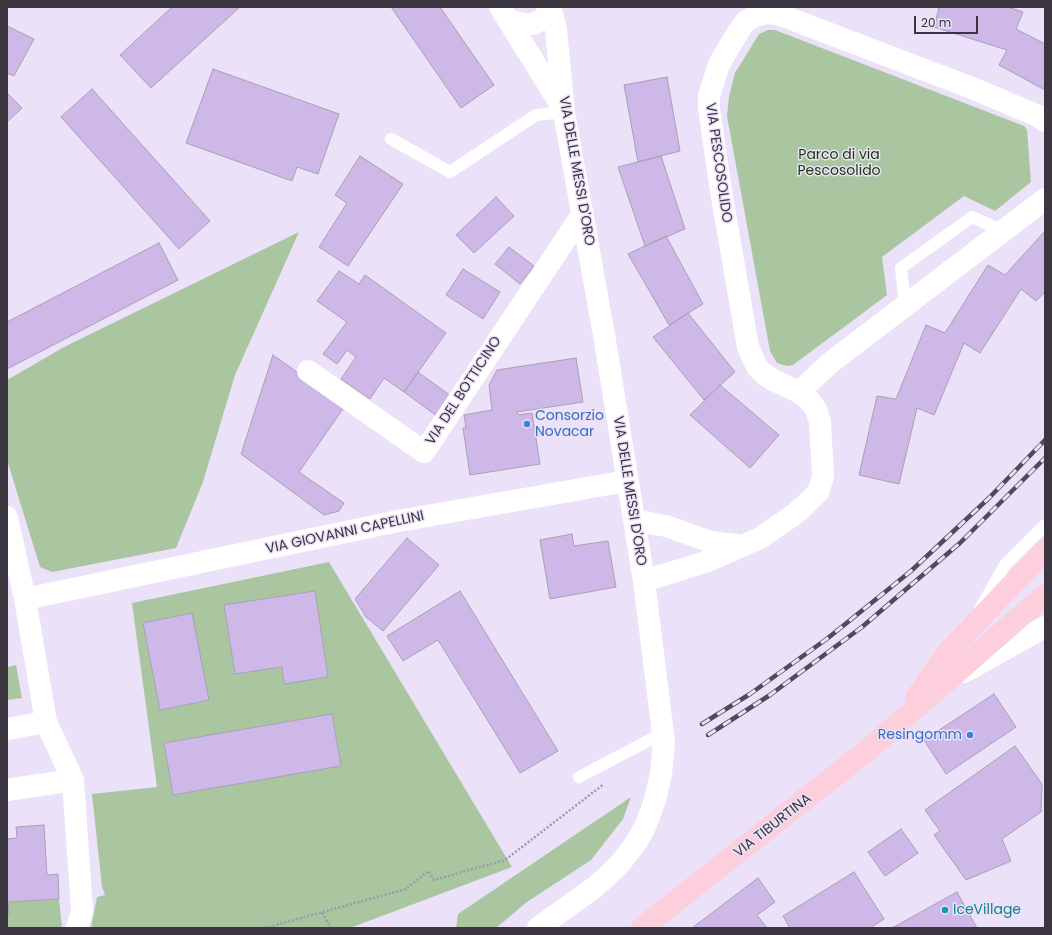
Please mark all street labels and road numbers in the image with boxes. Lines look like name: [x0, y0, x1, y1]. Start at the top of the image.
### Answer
street label: VIA DELLE MESSI D'ORO: [555, 95, 597, 247]
street label: VIA PESCOSOLIDO: [701, 102, 735, 224]
street label: VIA DEL BOTTICINO: [423, 333, 505, 449]
street label: VIA DELLE MESSI D'ORO: [609, 415, 649, 567]
street label: VIA GIOVANNI CAPELLINI: [264, 508, 426, 558]
street label: VIA TIBURTINA: [731, 790, 815, 862]

